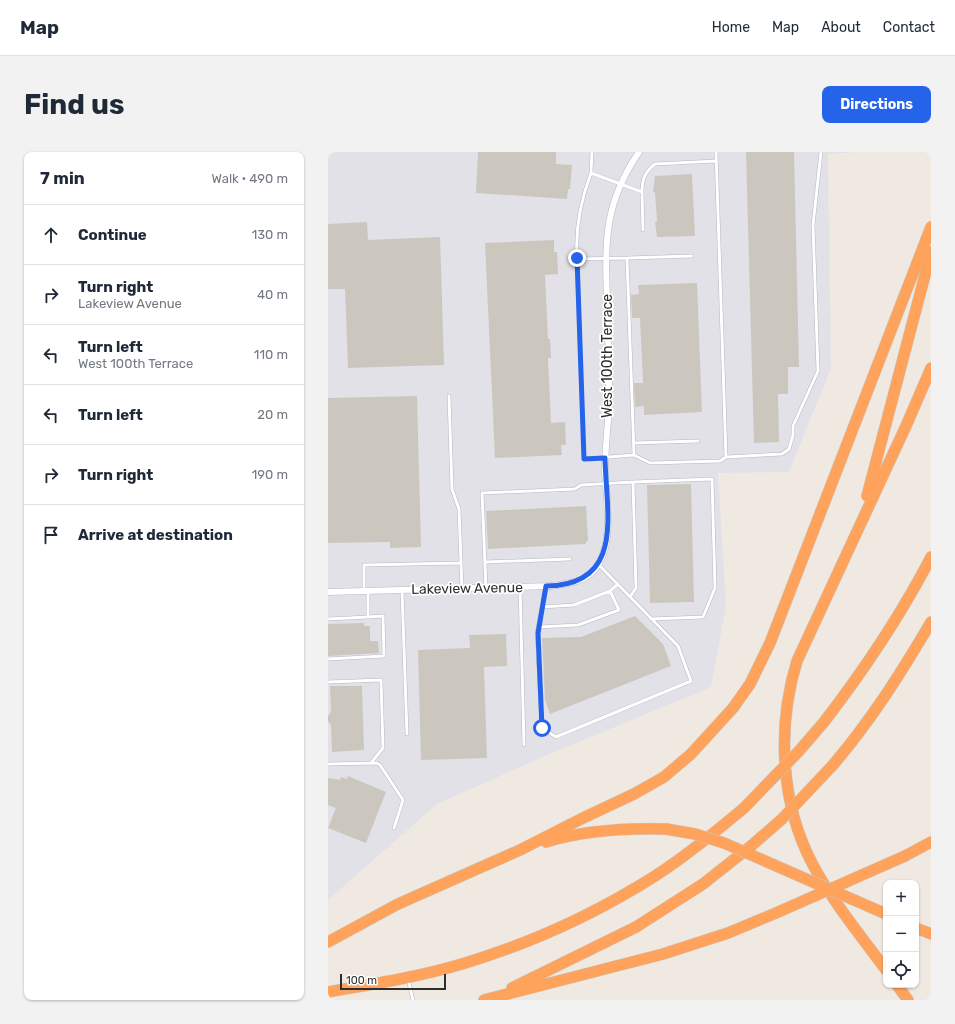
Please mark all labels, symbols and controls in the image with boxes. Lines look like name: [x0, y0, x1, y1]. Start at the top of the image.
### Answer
text: Map: [20, 16, 59, 39]
text: Home: [712, 19, 750, 36]
text: Map: [772, 19, 799, 36]
text: About: [821, 19, 861, 36]
text: Contact: [883, 19, 935, 36]
button: Directions: [822, 86, 931, 123]
text: Find us: [24, 88, 124, 121]
text: 7 min: [40, 168, 85, 188]
text: Walk · 490 m: [212, 171, 288, 186]
icon: ahead: [40, 224, 62, 246]
text: Continue: [78, 226, 147, 244]
text: 130 m: [252, 227, 288, 242]
route end: [568, 249, 586, 267]
text: Turn right: [78, 278, 153, 296]
icon: right: [40, 284, 62, 306]
text: 40 m: [257, 287, 288, 302]
street label: West 100th Terrace: [599, 294, 616, 418]
text: Lakeview Avenue: [78, 296, 182, 311]
text: Turn left: [78, 338, 143, 356]
icon: left: [40, 344, 62, 366]
text: 110 m: [254, 347, 288, 362]
text: West 100th Terrace: [78, 356, 193, 371]
icon: left: [40, 404, 62, 426]
text: Turn left: [78, 406, 143, 424]
text: 20 m: [257, 407, 288, 422]
icon: right: [40, 464, 62, 486]
text: Turn right: [78, 466, 153, 484]
text: 190 m: [252, 467, 288, 482]
icon: arrive: [40, 524, 62, 546]
text: Arrive at destination: [78, 526, 233, 544]
street label: Lakeview Avenue: [411, 579, 523, 598]
route start: [533, 719, 551, 737]
map controls: [883, 880, 919, 988]
button: +: [883, 880, 919, 916]
button: −: [883, 916, 919, 952]
button: locate: [883, 952, 919, 988]
scale bar: [340, 972, 446, 991]
text: 100 m: [346, 974, 377, 987]

